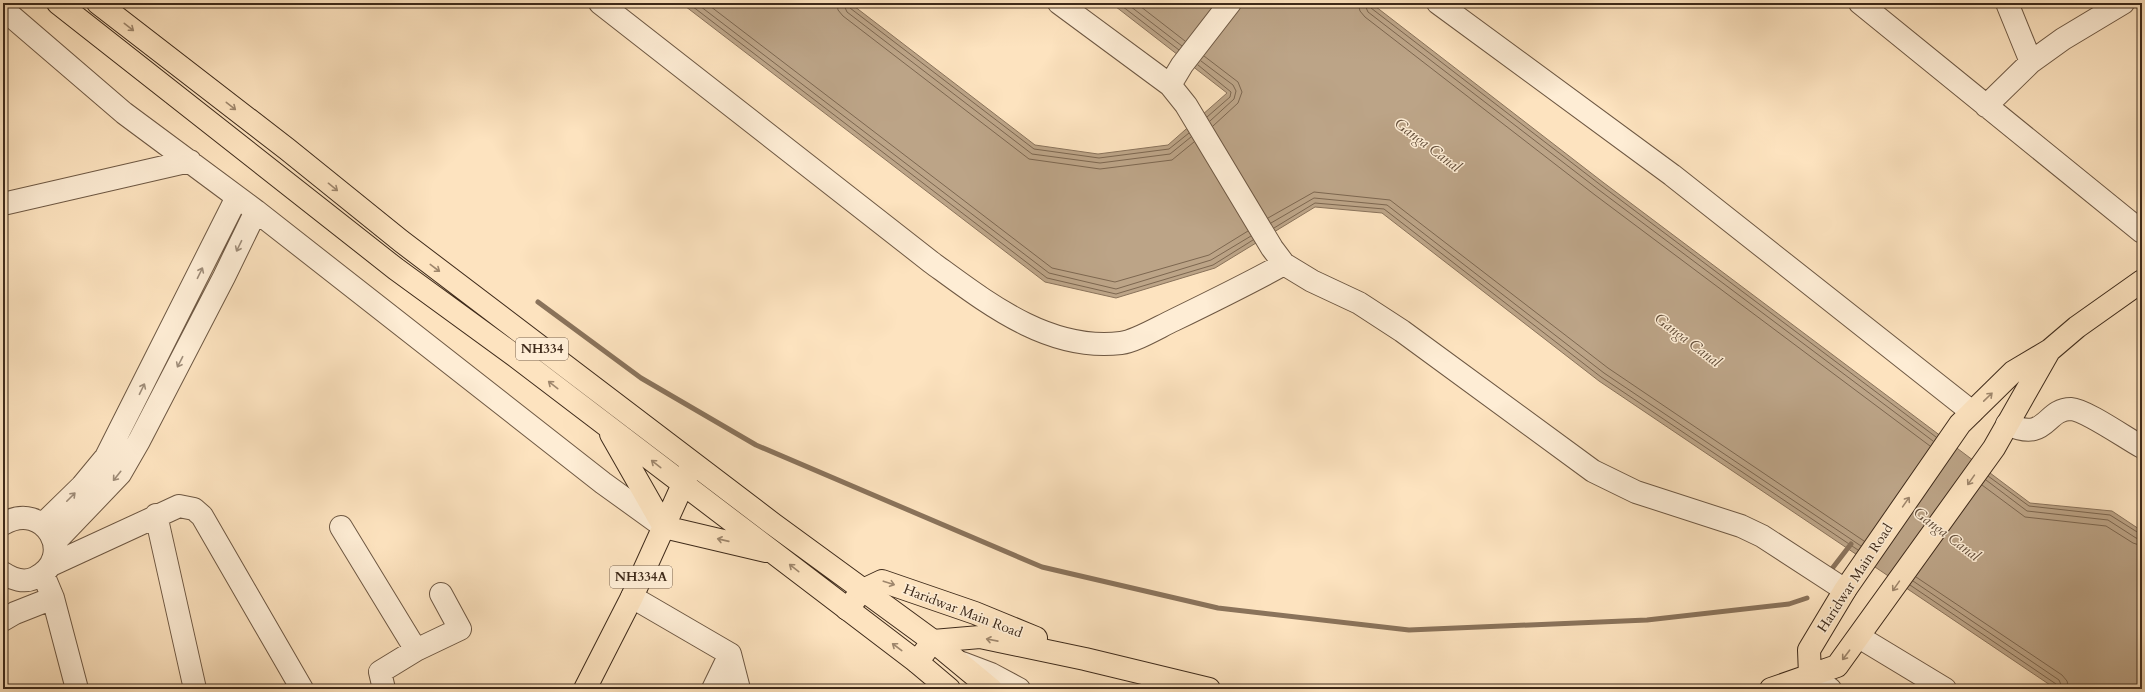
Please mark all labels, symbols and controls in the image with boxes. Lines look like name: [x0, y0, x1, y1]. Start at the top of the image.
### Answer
one-way arrow: [123, 23, 134, 31]
one-way arrow: [226, 102, 237, 111]
water label: Ganga Canal: [1391, 113, 1466, 177]
one-way arrow: [328, 183, 339, 191]
one-way arrow: [235, 240, 242, 252]
one-way arrow: [430, 263, 441, 272]
one-way arrow: [196, 267, 204, 279]
water label: Ganga Canal: [1651, 308, 1726, 372]
road number: NH334: [516, 338, 568, 360]
one-way arrow: [176, 356, 184, 368]
one-way arrow: [548, 381, 559, 389]
one-way arrow: [139, 383, 146, 395]
one-way arrow: [1983, 392, 1993, 401]
one-way arrow: [651, 460, 662, 469]
one-way arrow: [113, 470, 122, 481]
one-way arrow: [1967, 475, 1975, 486]
one-way arrow: [66, 492, 76, 502]
one-way arrow: [1902, 496, 1910, 507]
water label: Ganga Canal: [1910, 502, 1985, 566]
street label: Haridwar Main Road: [1813, 520, 1898, 636]
one-way arrow: [716, 536, 729, 544]
one-way arrow: [788, 564, 799, 572]
road number: NH334A: [610, 566, 672, 588]
one-way arrow: [882, 580, 895, 587]
street label: Haridwar Main Road: [901, 580, 1026, 643]
one-way arrow: [1892, 581, 1900, 592]
one-way arrow: [986, 635, 999, 643]
one-way arrow: [891, 643, 902, 651]
one-way arrow: [1842, 649, 1850, 660]

